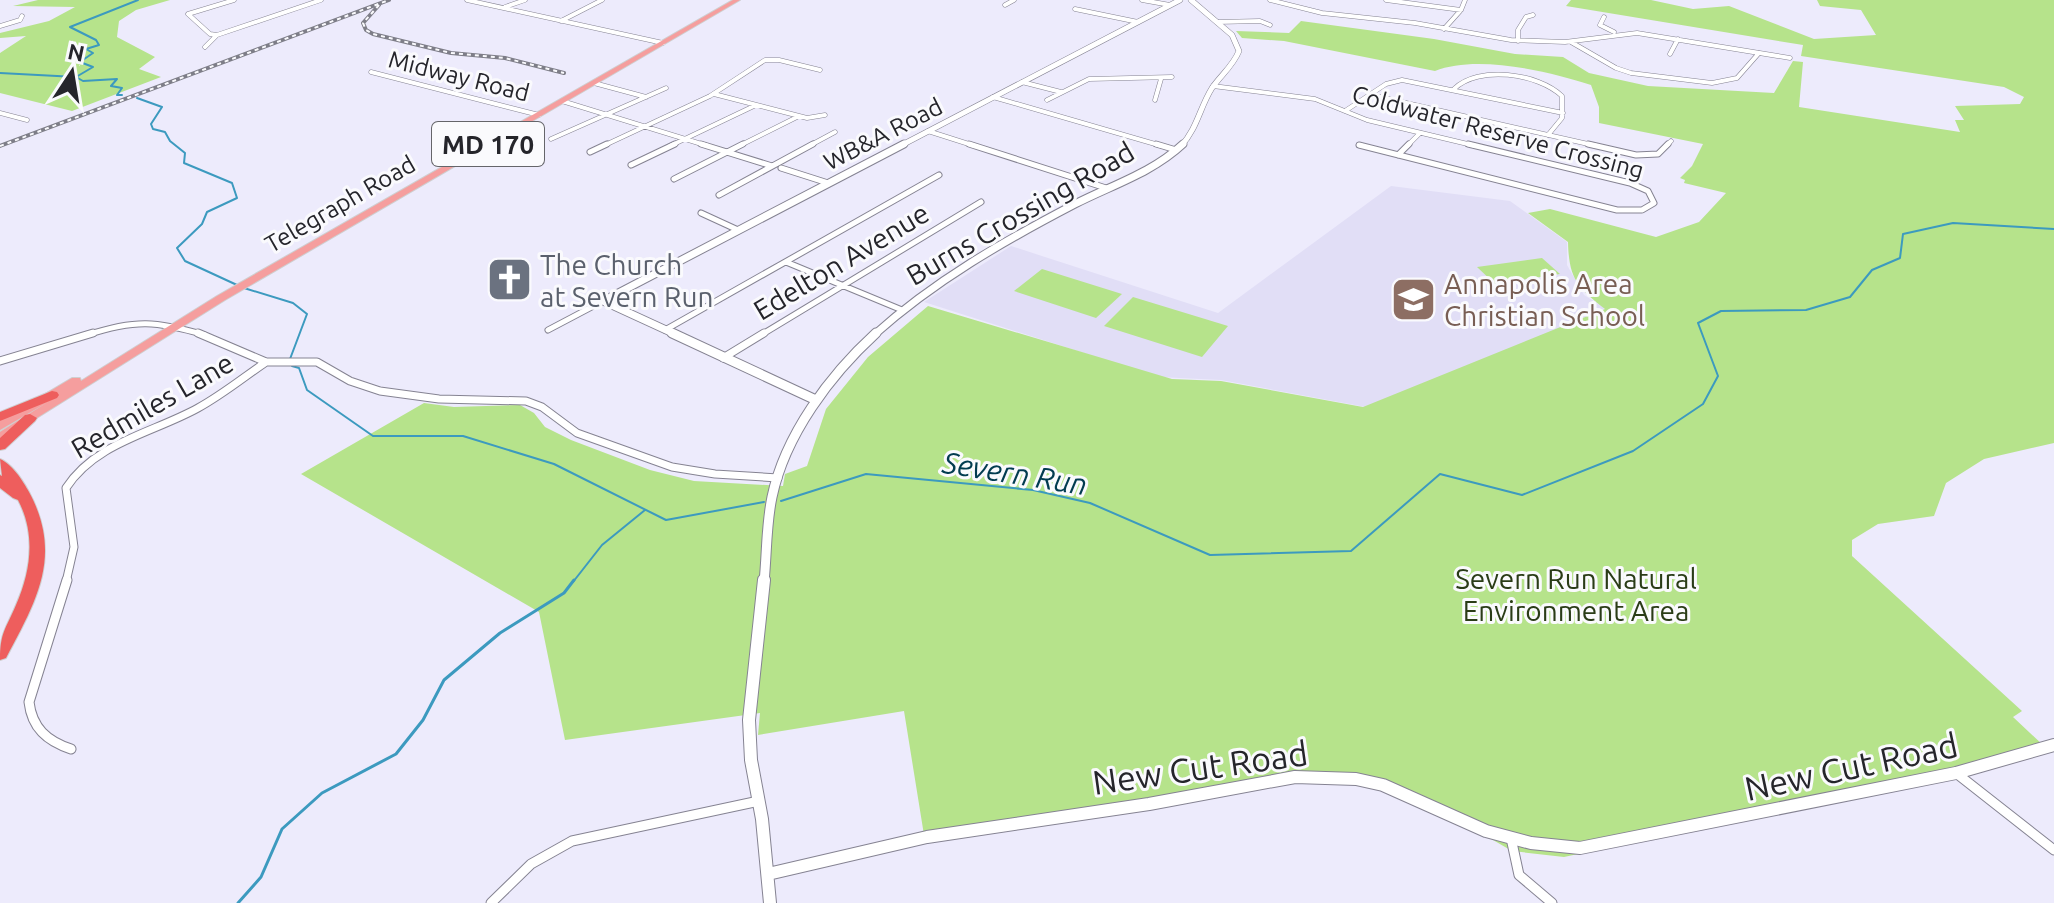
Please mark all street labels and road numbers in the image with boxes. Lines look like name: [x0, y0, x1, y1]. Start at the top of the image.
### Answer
street label: Midway Road: [386, 45, 532, 107]
street label: Coldwater Reserve Crossing: [1349, 80, 1647, 184]
street label: WB&A Road: [819, 93, 947, 175]
road number: MD 170: [432, 122, 544, 166]
street label: Burns Crossing Road: [901, 135, 1139, 291]
street label: Telegraph Road: [260, 150, 420, 258]
street label: Edelton Avenue: [748, 197, 934, 325]
street label: Redmiles Lane: [66, 346, 238, 464]
street label: New Cut Road: [1741, 725, 1961, 807]
street label: New Cut Road: [1090, 733, 1310, 801]

